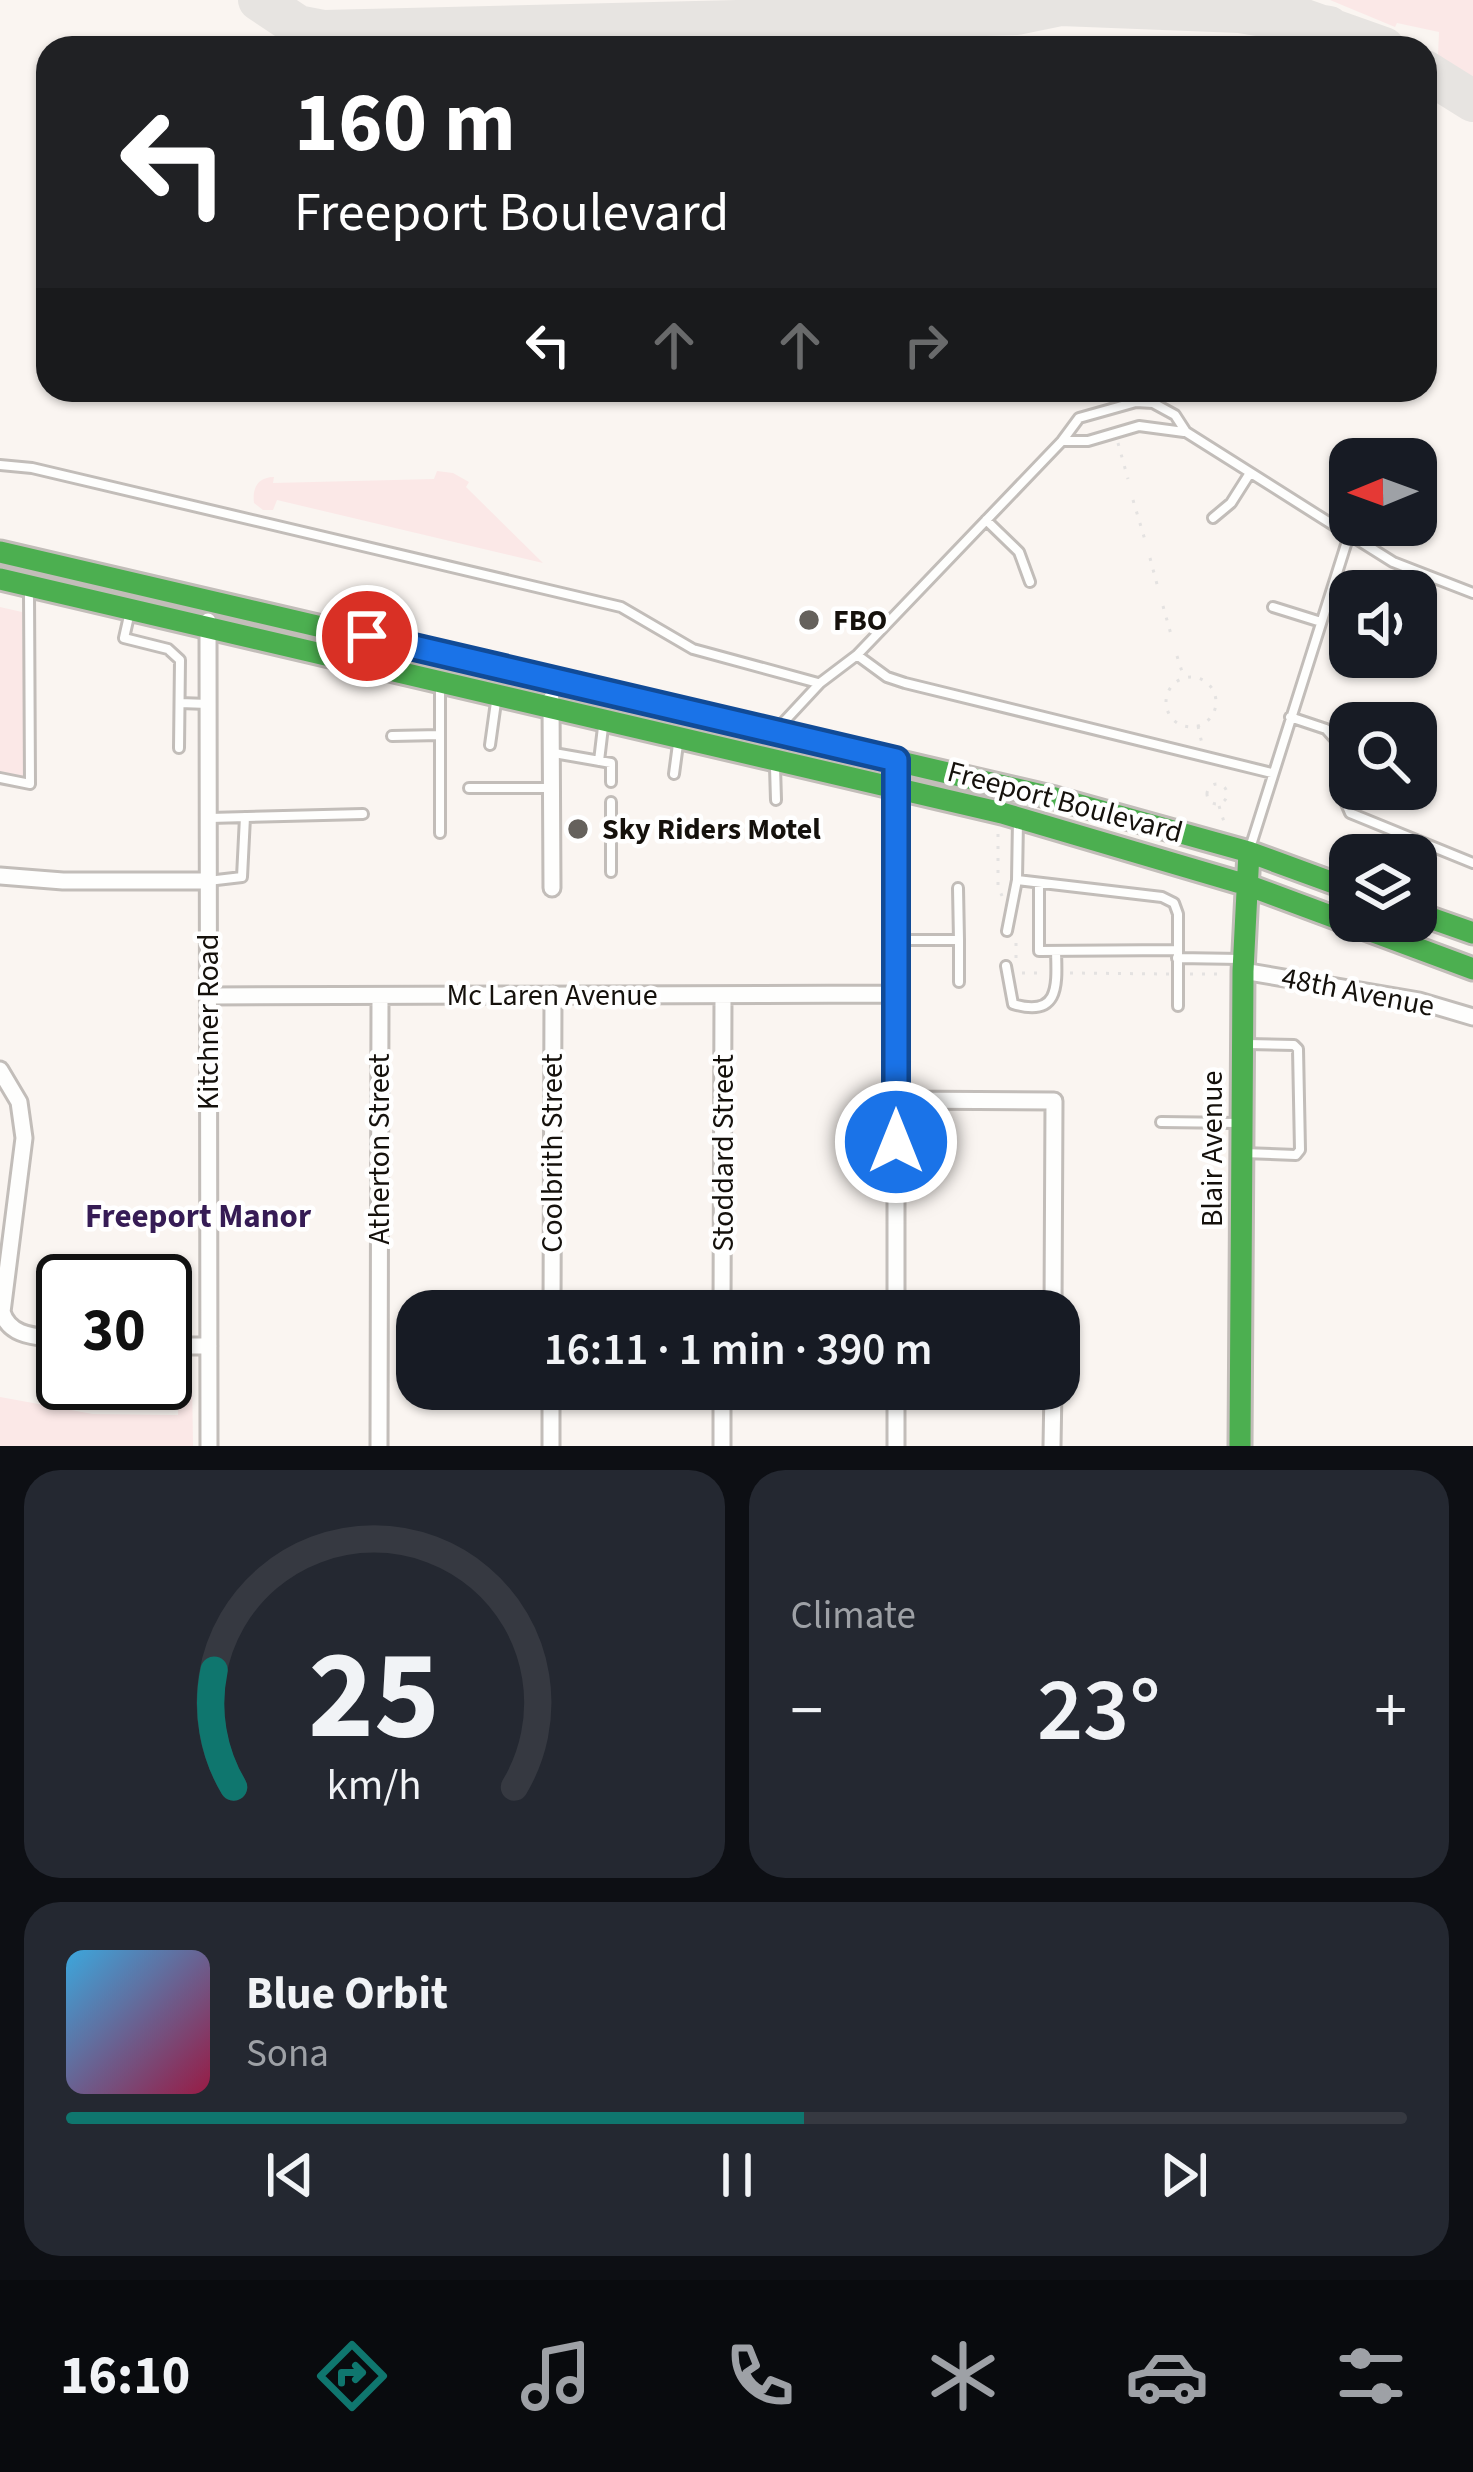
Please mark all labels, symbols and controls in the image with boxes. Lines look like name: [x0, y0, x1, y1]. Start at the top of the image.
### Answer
text: 160 m: [294, 64, 516, 184]
icon: left: [96, 84, 252, 240]
text: Freeport Boulevard: [294, 175, 729, 252]
icon: left: [515, 312, 581, 378]
icon: ahead: [641, 312, 707, 378]
icon: ahead: [767, 312, 833, 378]
icon: right: [893, 312, 959, 378]
north arrow: [1329, 438, 1437, 546]
map controls: [1329, 438, 1437, 942]
button: sound: [1329, 570, 1437, 678]
pin: [316, 585, 418, 687]
place label: FBO: [833, 599, 887, 642]
icon: arrive: [334, 603, 400, 669]
marker: FBO: [796, 607, 822, 633]
button: search: [1329, 702, 1437, 810]
street label: Freeport Boulevard: [943, 750, 1187, 854]
place label: Sky Riders Motel: [602, 808, 821, 851]
marker: Sky Riders Motel: [565, 816, 591, 842]
button: layers: [1329, 834, 1437, 942]
street label: Kitchner Road: [187, 934, 230, 1110]
street label: 48th Avenue: [1278, 956, 1438, 1028]
street label: Mc Laren Avenue: [446, 974, 658, 1017]
street label: Atherton Street: [358, 1053, 401, 1245]
street label: Coolbrith Street: [531, 1053, 574, 1253]
street label: Stoddard Street: [702, 1054, 745, 1252]
street label: Blair Avenue: [1191, 1071, 1234, 1227]
position arrow: [833, 1079, 959, 1205]
district label: Freeport Manor: [85, 1193, 312, 1240]
speed limit sign: 30: [36, 1254, 192, 1410]
text: 16:11 · 1 min · 390 m: [544, 1318, 932, 1382]
text: Climate: [791, 1588, 916, 1644]
text: 25: [308, 1608, 440, 1786]
text: 23°: [1037, 1647, 1161, 1775]
text: −: [791, 1664, 823, 1758]
text: +: [1374, 1664, 1407, 1758]
text: km/h: [327, 1755, 422, 1816]
text: Blue Orbit: [246, 1962, 448, 2026]
text: Sona: [246, 2026, 329, 2082]
icon: previous: [257, 2142, 323, 2208]
icon: pause: [704, 2142, 770, 2208]
icon: next: [1151, 2142, 1217, 2208]
icon: directions: [310, 2334, 394, 2418]
icon: music: [514, 2334, 598, 2418]
icon: phone: [718, 2334, 802, 2418]
icon: climate: [921, 2334, 1005, 2418]
icon: car: [1125, 2334, 1209, 2418]
icon: filters: [1329, 2334, 1413, 2418]
text: 16:10: [60, 2338, 190, 2415]

